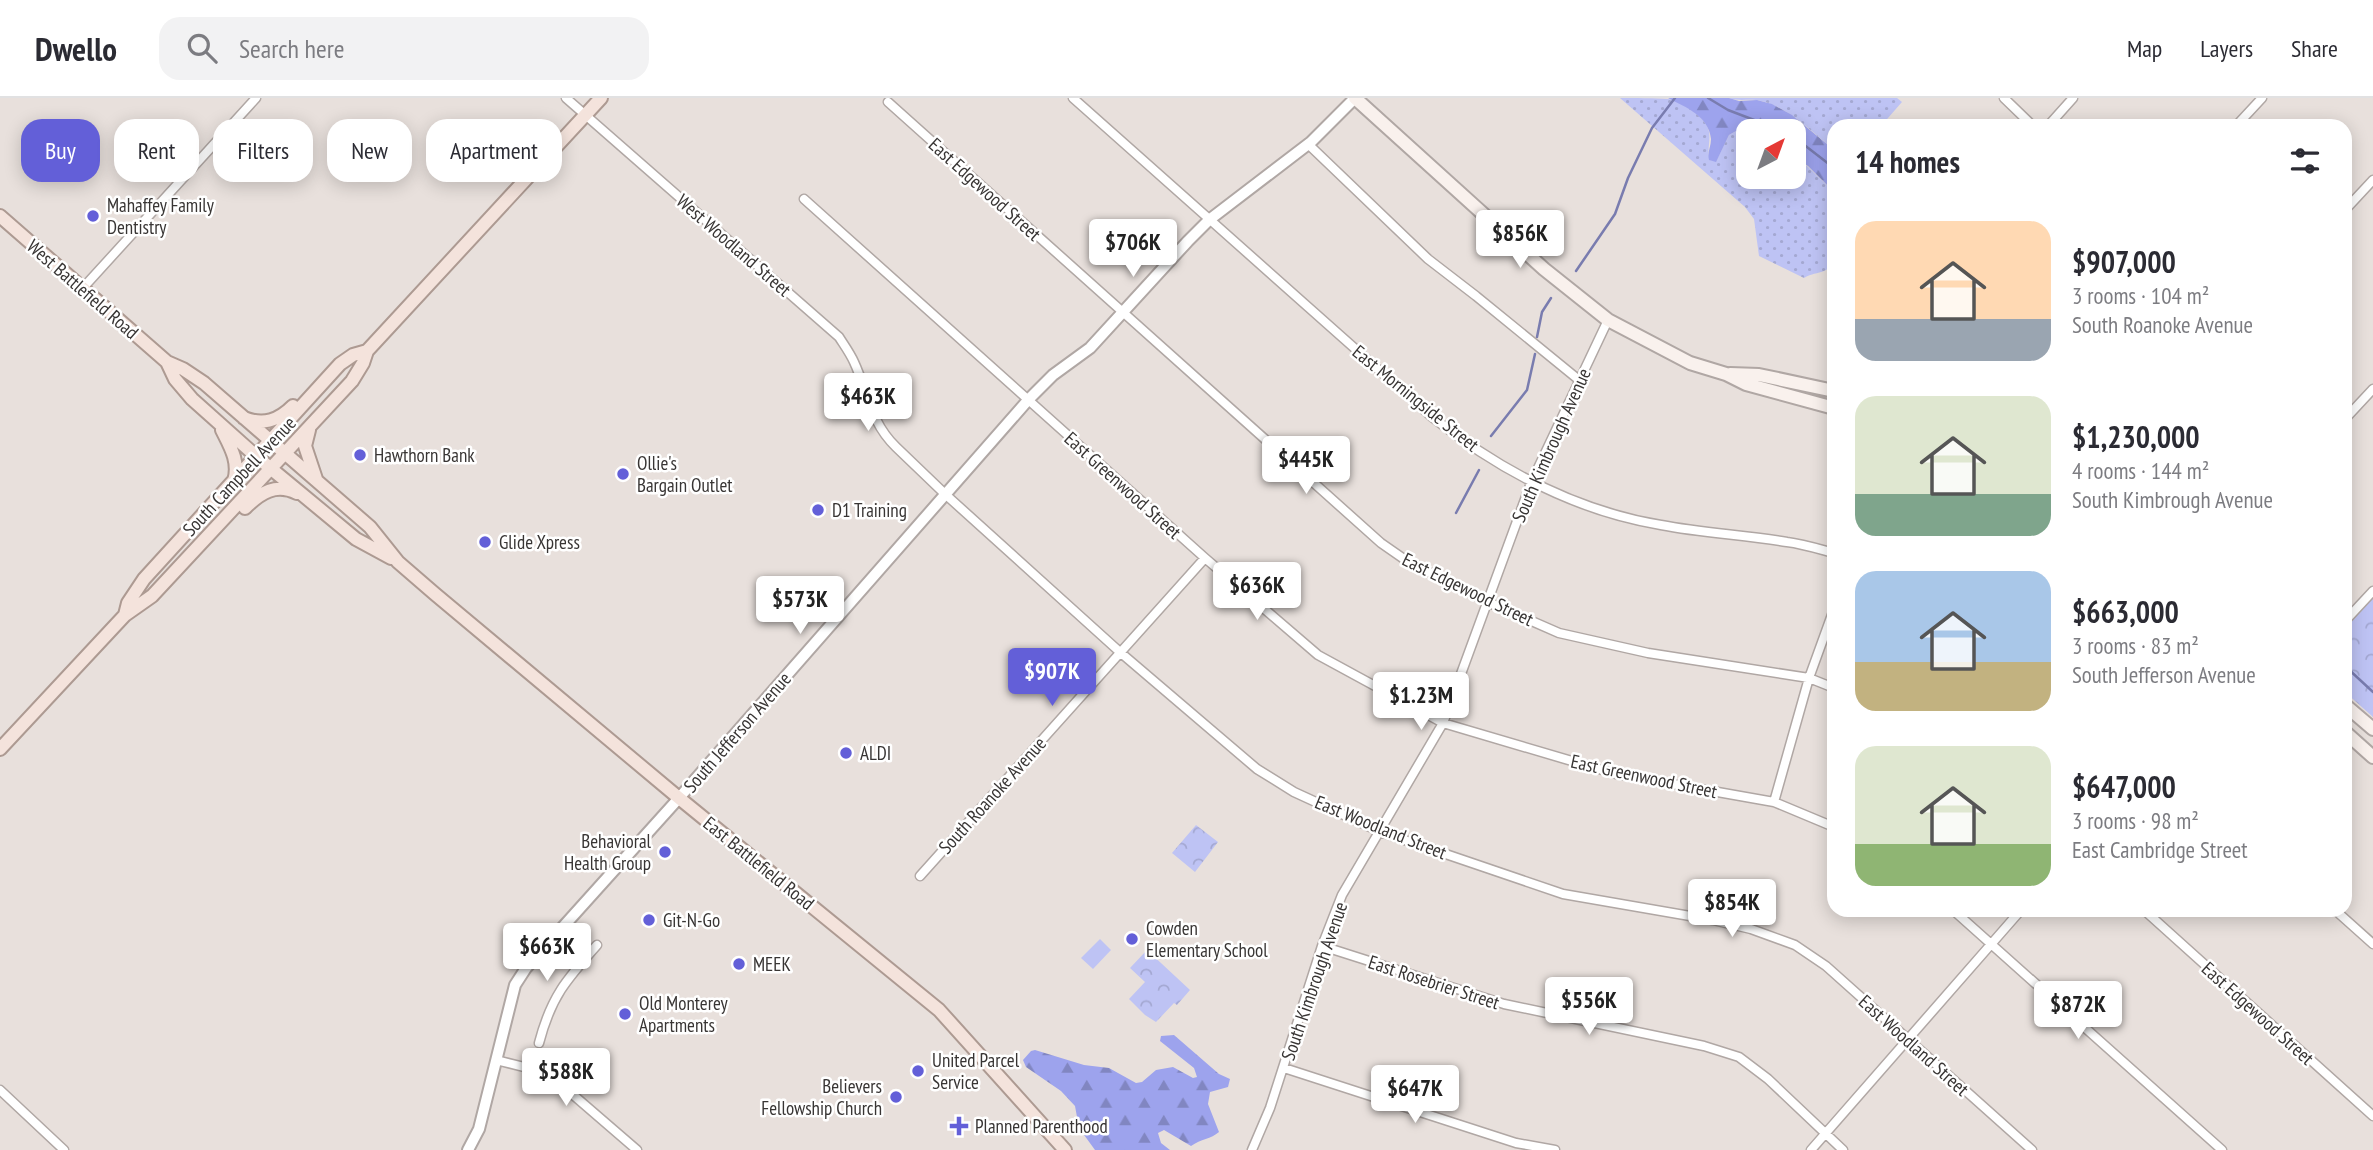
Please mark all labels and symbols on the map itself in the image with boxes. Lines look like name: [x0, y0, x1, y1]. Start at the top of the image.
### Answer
north arrow: [1736, 119, 1806, 189]
street label: East Edgewood Street: [924, 132, 1047, 246]
street label: West Woodland Street: [672, 189, 797, 302]
place label: Mahaffey Family Dentistry: [107, 193, 215, 239]
marker: Mahaffey Family Dentistry: [85, 208, 101, 224]
pin: $856K: [1471, 211, 1569, 270]
pin: $706K: [1084, 220, 1182, 279]
street label: West Battlefield Road: [22, 234, 144, 344]
street label: East Morningside Street: [1348, 340, 1485, 457]
street label: South Kimbrough Avenue: [1506, 364, 1596, 526]
pin: $463K: [819, 374, 917, 433]
street label: South Campbell Avenue: [177, 411, 301, 541]
street label: East Greenwood Street: [1060, 426, 1187, 544]
pin: $445K: [1257, 436, 1355, 496]
place label: Hawthorn Bank: [374, 443, 475, 467]
marker: Hawthorn Bank: [352, 447, 368, 463]
place label: Ollie's Bargain Outlet: [637, 451, 733, 497]
marker: Ollie's Bargain Outlet: [615, 466, 631, 482]
place label: D1 Training: [832, 498, 907, 522]
marker: D1 Training: [810, 502, 826, 518]
place label: Glide Xpress: [499, 530, 580, 554]
marker: Glide Xpress: [477, 534, 493, 550]
street label: East Edgewood Street: [1399, 547, 1538, 631]
pin: $636K: [1208, 562, 1306, 622]
pin: $573K: [751, 576, 849, 636]
pin: $907K: [1003, 648, 1101, 708]
street label: South Jefferson Avenue: [678, 667, 796, 797]
pin: $1.23M: [1364, 672, 1478, 732]
street label: South Roanoke Avenue: [933, 731, 1051, 859]
place label: ALDI: [860, 741, 891, 765]
marker: ALDI: [838, 745, 854, 761]
street label: East Greenwood Street: [1569, 749, 1720, 803]
street label: East Woodland Street: [1312, 790, 1451, 865]
street label: East Battlefield Road: [699, 811, 819, 915]
place label: Behavioral Health Group: [564, 829, 652, 875]
marker: Behavioral Health Group: [657, 844, 673, 860]
pin: $854K: [1683, 880, 1781, 939]
street label: South Kimbrough Avenue: [1276, 898, 1352, 1063]
place label: Git-N-Go: [663, 908, 720, 932]
marker: Git-N-Go: [641, 912, 657, 928]
place label: Cowden Elementary School: [1146, 916, 1268, 962]
pin: $663K: [498, 924, 596, 983]
marker: Cowden Elementary School: [1124, 931, 1140, 947]
street label: East Rosebrier Street: [1365, 950, 1503, 1015]
place label: MEEK: [753, 952, 791, 976]
marker: MEEK: [731, 956, 747, 972]
street label: East Edgewood Street: [2197, 956, 2320, 1070]
pin: $556K: [1540, 978, 1638, 1037]
pin: $872K: [2029, 982, 2127, 1041]
street label: East Woodland Street: [1854, 989, 1975, 1101]
place label: Old Monterey Apartments: [639, 991, 728, 1037]
marker: Old Monterey Apartments: [617, 1006, 633, 1022]
pin: $588K: [517, 1048, 615, 1108]
place label: United Parcel Service: [932, 1048, 1020, 1094]
marker: United Parcel Service: [910, 1063, 926, 1079]
pin: $647K: [1366, 1066, 1464, 1125]
place label: Believers Fellowship Church: [761, 1074, 882, 1120]
marker: Believers Fellowship Church: [888, 1089, 904, 1105]
place label: Planned Parenthood: [975, 1114, 1108, 1138]
marker: Planned Parenthood: [949, 1116, 969, 1136]

